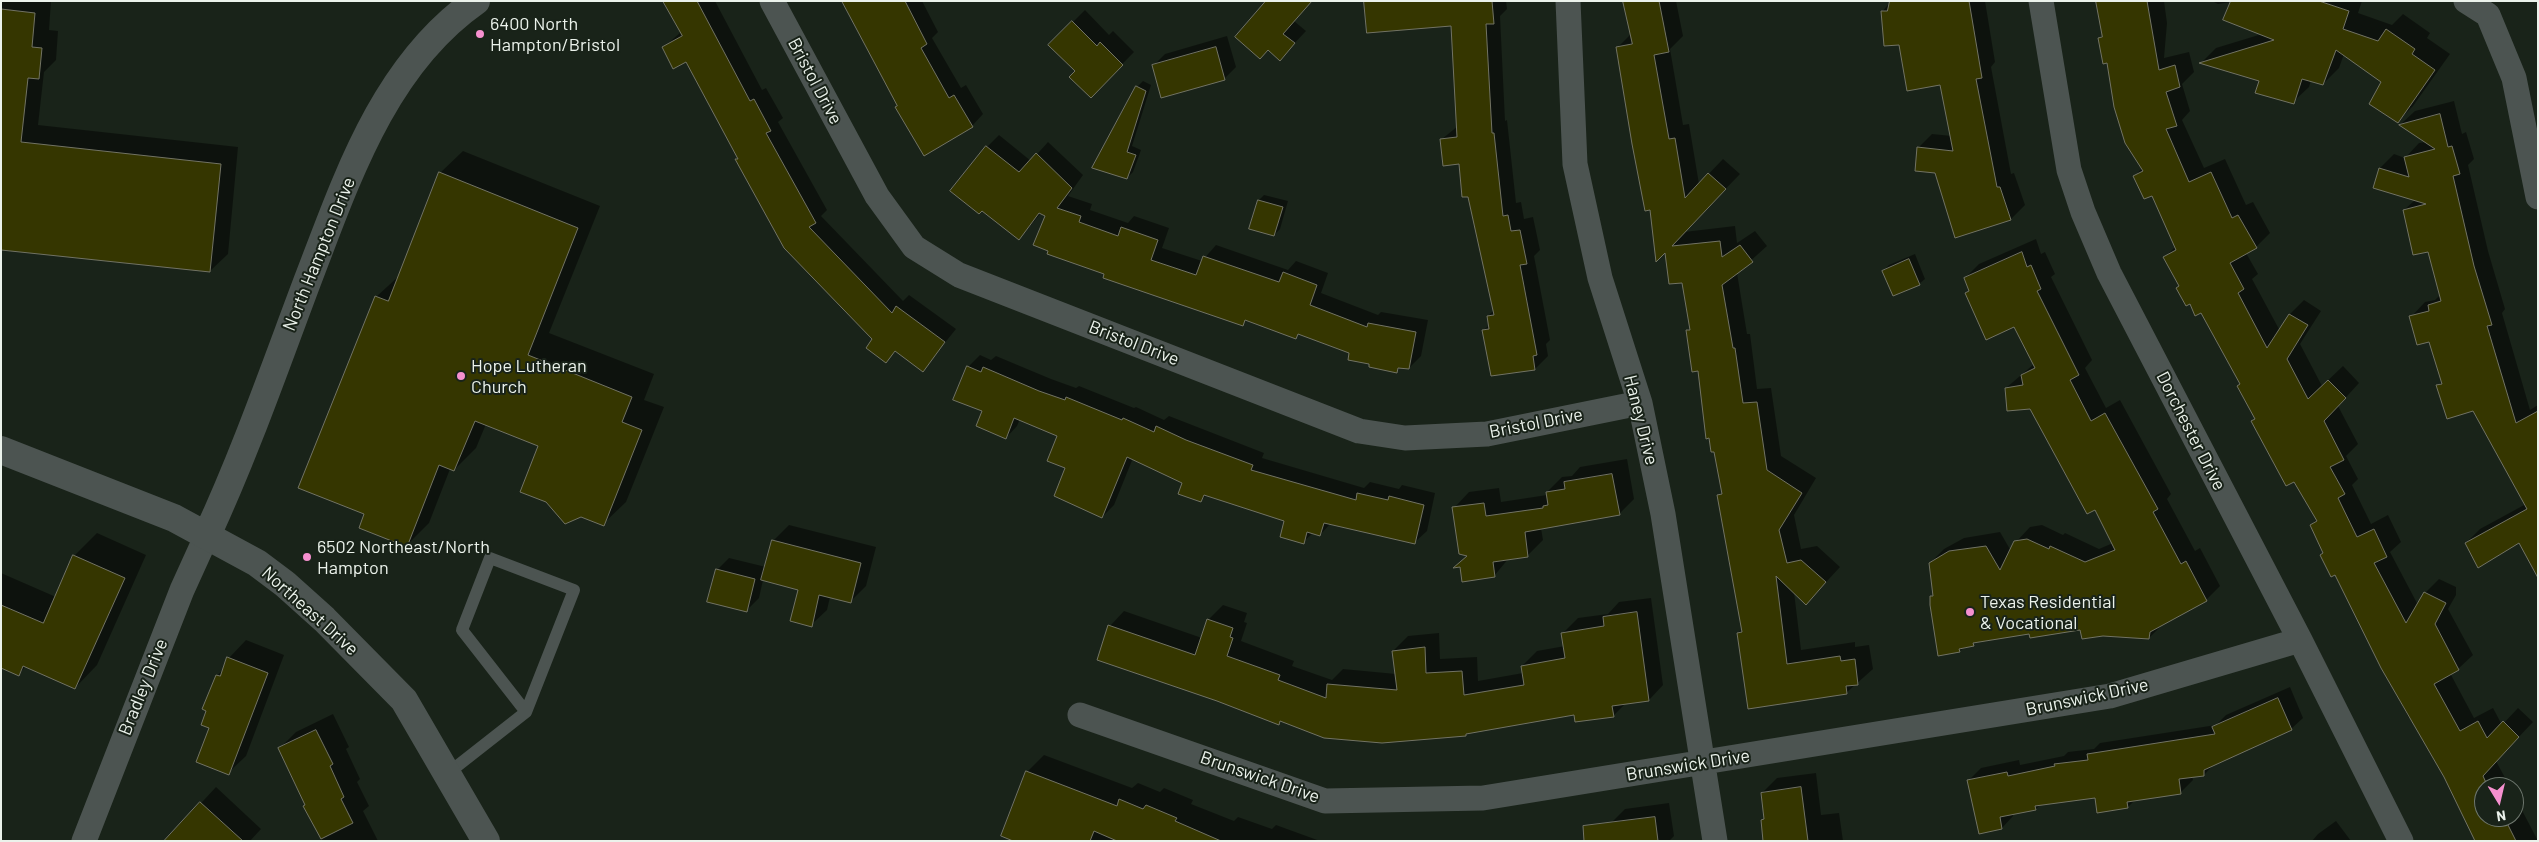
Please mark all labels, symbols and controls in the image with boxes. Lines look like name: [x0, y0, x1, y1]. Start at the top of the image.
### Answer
place label: 6400 North Hampton/Bristol: [490, 13, 620, 56]
marker: 6400 North Hampton/Bristol: [474, 28, 486, 40]
street label: Bristol Drive: [783, 34, 847, 128]
street label: North Hampton Drive: [278, 174, 360, 334]
street label: Bristol Drive: [1086, 316, 1182, 370]
place label: Hope Lutheran Church: [471, 355, 587, 398]
street label: Dorchester Drive: [2152, 368, 2230, 494]
marker: Hope Lutheran Church: [455, 370, 467, 382]
street label: Haney Drive: [1619, 373, 1663, 467]
street label: Bristol Drive: [1487, 403, 1585, 443]
place label: 6502 Northeast/North Hampton: [317, 536, 490, 578]
marker: 6502 Northeast/North Hampton: [301, 551, 313, 563]
street label: Northeast Drive: [257, 562, 363, 660]
place label: Texas Residential & Vocational: [1980, 591, 2116, 634]
marker: Texas Residential & Vocational: [1964, 606, 1976, 618]
street label: Bradley Drive: [114, 636, 172, 738]
street label: Brunswick Drive: [2024, 673, 2150, 721]
street label: Brunswick Drive: [1625, 745, 1751, 785]
street label: Brunswick Drive: [1197, 746, 1323, 808]
north arrow: [2474, 777, 2524, 827]
text: N: [2495, 807, 2507, 825]

